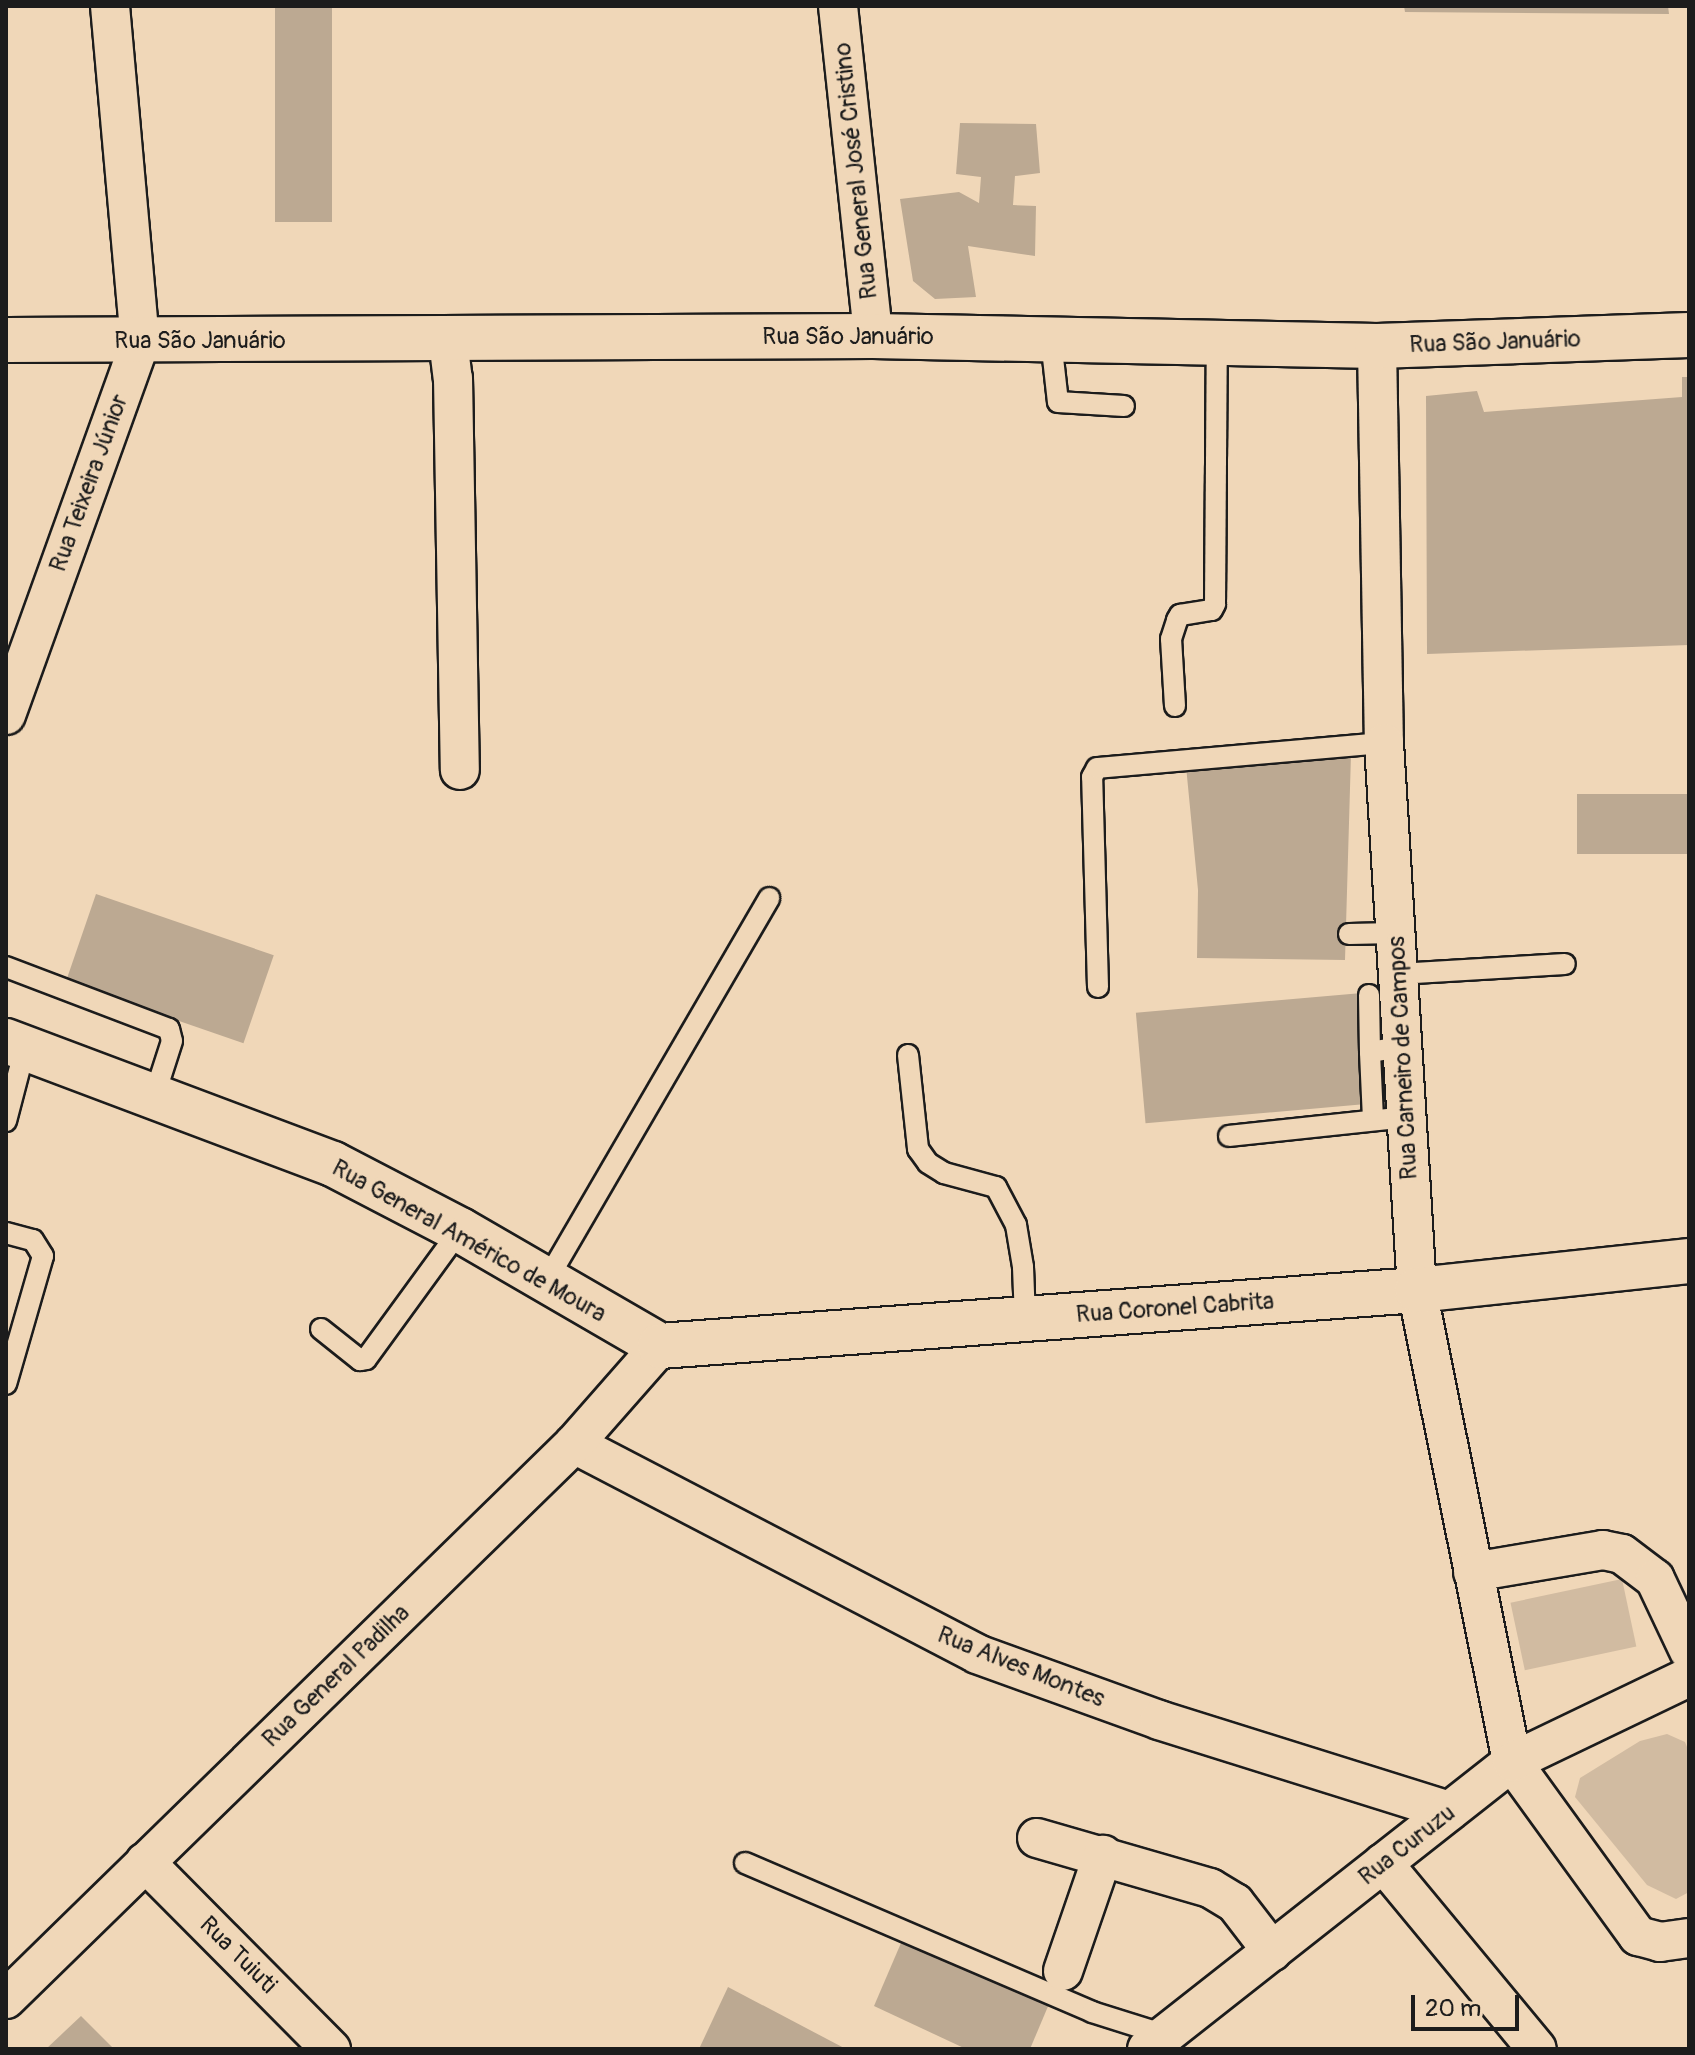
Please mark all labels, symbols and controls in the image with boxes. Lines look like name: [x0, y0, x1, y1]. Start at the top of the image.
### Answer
street label: Rua General José Cristino: [828, 41, 884, 301]
street label: Rua São Januário: [762, 323, 934, 351]
street label: Rua São Januário: [1409, 325, 1581, 359]
street label: Rua São Januário: [114, 327, 286, 355]
street label: Rua Teixeira Júnior: [44, 390, 134, 576]
street label: Rua Carneiro de Campos: [1382, 935, 1424, 1181]
street label: Rua General Américo de Moura: [327, 1154, 611, 1328]
street label: Rua Coronel Cabrita: [1075, 1287, 1275, 1329]
street label: Rua General Padilha: [256, 1599, 416, 1753]
street label: Rua Alves Montes: [933, 1620, 1109, 1714]
street label: Rua Curuzu: [1353, 1798, 1461, 1892]
street label: Rua Tuiuti: [193, 1910, 283, 2000]
scale bar: [1415, 1979, 1523, 2029]
text: 20 m: [1425, 1994, 1481, 2023]

